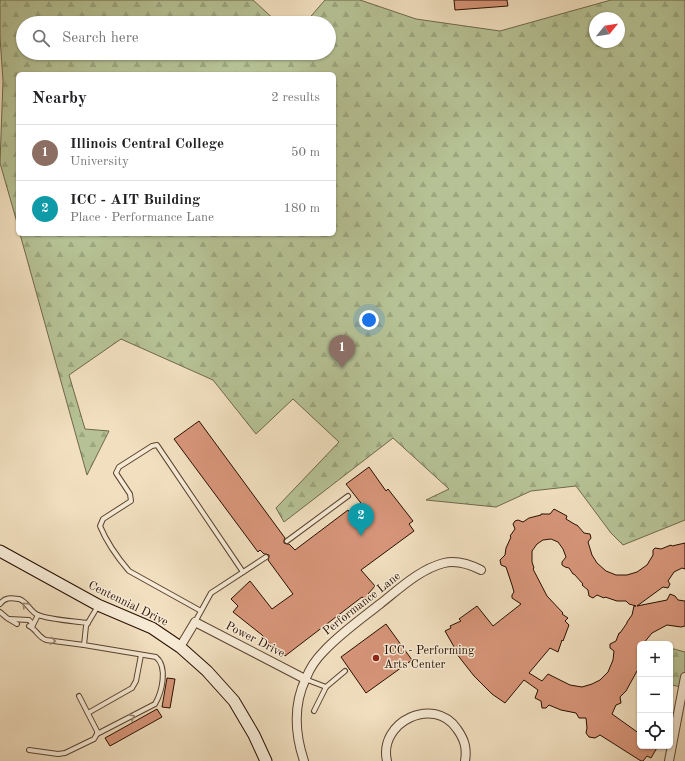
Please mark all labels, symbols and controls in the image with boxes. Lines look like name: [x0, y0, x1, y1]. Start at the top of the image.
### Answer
north arrow: [589, 12, 625, 48]
search box: [16, 16, 336, 60]
icon: search: [30, 27, 52, 49]
text: Search here: [62, 31, 139, 46]
text: Nearby: [32, 90, 87, 107]
text: 2 results: [271, 91, 320, 104]
text: Illinois Central College: [70, 137, 224, 152]
text: 1: [41, 146, 49, 159]
text: 50 m: [291, 146, 320, 159]
text: University: [70, 155, 129, 168]
text: ICC - AIT Building: [70, 193, 200, 208]
text: 2: [41, 202, 49, 215]
text: 180 m: [283, 202, 320, 215]
text: Place · Performance Lane: [70, 211, 214, 224]
your location: [359, 310, 379, 330]
pin: 1: [329, 335, 355, 368]
pin: 2: [348, 503, 374, 536]
street label: Performance Lane: [321, 570, 403, 638]
street label: Centennial Drive: [86, 579, 170, 629]
one-way arrow: [23, 602, 30, 610]
street label: Power Drive: [223, 620, 287, 660]
one-way arrow: [50, 636, 57, 645]
map controls: [637, 641, 673, 749]
button: +: [637, 641, 673, 677]
place label: ICC - Performing Arts Center: [384, 645, 475, 671]
marker: ICC - Performing Arts Center: [371, 653, 381, 663]
button: −: [637, 677, 673, 713]
button: locate: [637, 713, 673, 749]
one-way arrow: [128, 714, 135, 721]

